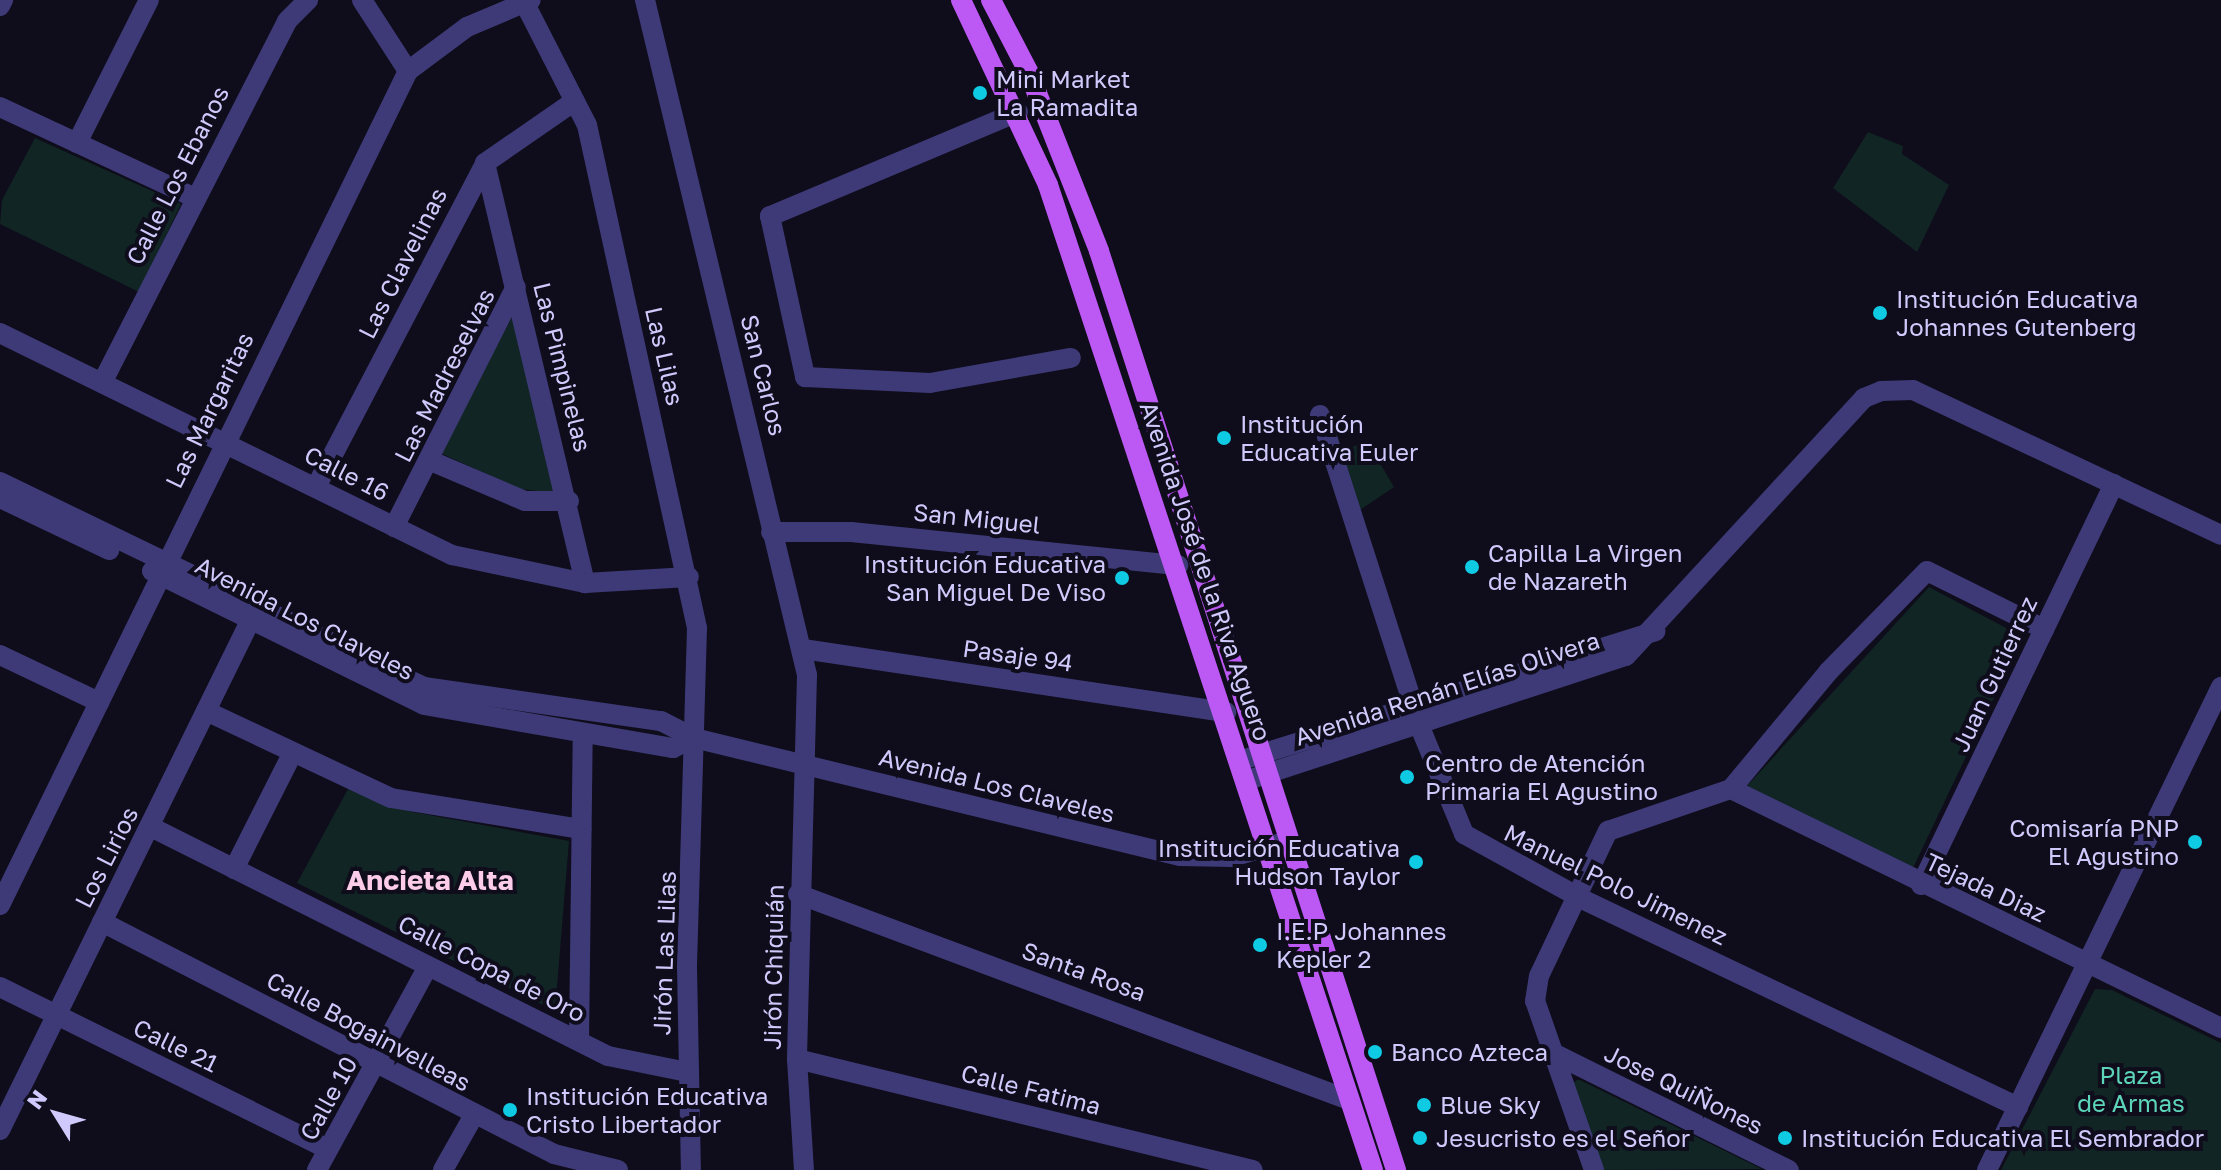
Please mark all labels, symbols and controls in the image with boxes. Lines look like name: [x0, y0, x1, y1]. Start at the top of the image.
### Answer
place label: Mini Market La Ramadita: [996, 65, 1138, 121]
street label: Calle Los Ebanos: [120, 81, 234, 269]
marker: Mini Market La Ramadita: [971, 84, 989, 102]
street label: Las Clavelinas: [352, 183, 452, 343]
street label: Las Pimpinelas: [528, 279, 598, 455]
street label: Las Madreselvas: [388, 283, 500, 467]
place label: Institución Educativa Johannes Gutenberg: [1896, 285, 2138, 341]
street label: Las Lilas: [640, 304, 690, 408]
marker: Institución Educativa Johannes Gutenberg: [1871, 304, 1889, 322]
street label: San Carlos: [735, 312, 793, 438]
street label: Las Margaritas: [159, 328, 259, 492]
street label: Avenida José de la Riva Aguero: [1134, 398, 1278, 744]
place label: Institución Educativa Euler: [1240, 410, 1418, 466]
marker: Institución Educativa Euler: [1215, 429, 1233, 447]
street label: Calle 16: [300, 439, 394, 507]
street label: San Miguel: [912, 497, 1042, 539]
place label: Capilla La Virgen de Nazareth: [1488, 539, 1683, 595]
street label: Avenida Los Claveles: [191, 550, 419, 686]
place label: Institución Educativa San Miguel De Viso: [864, 550, 1106, 606]
marker: Capilla La Virgen de Nazareth: [1463, 558, 1481, 576]
marker: Institución Educativa San Miguel De Viso: [1113, 569, 1131, 587]
street label: Juan Gutierrez: [1945, 592, 2043, 756]
street label: Avenida Renán Elías Olivera: [1291, 625, 1603, 751]
street label: Pasaje 94: [961, 633, 1075, 677]
street label: Avenida Los Claveles: [876, 742, 1118, 828]
place label: Centro de Atención Primaria El Agustino: [1425, 749, 1658, 805]
marker: Centro de Atención Primaria El Agustino: [1396, 766, 1418, 788]
street label: Los Lirios: [68, 802, 144, 912]
place label: Comisaría PNP El Agustino: [2009, 814, 2179, 870]
street label: Manuel Polo Jimenez: [1500, 817, 1732, 951]
marker: Comisaría PNP El Agustino: [2186, 833, 2204, 851]
place label: Institución Educativa Hudson Taylor: [1158, 834, 1400, 890]
street label: Tejada Diaz: [1921, 846, 2051, 928]
marker: Institución Educativa Hudson Taylor: [1407, 853, 1425, 871]
district label: Ancieta Alta: [346, 863, 514, 897]
street label: Jirón Las Lilas: [647, 870, 681, 1036]
street label: Jirón Chiquián: [757, 884, 789, 1050]
street label: Calle Copa de Oro: [394, 908, 590, 1028]
place label: I.E.P Johannes Kepler 2: [1276, 917, 1446, 973]
street label: Santa Rosa: [1018, 935, 1150, 1007]
marker: I.E.P Johannes Kepler 2: [1251, 936, 1269, 954]
street label: Calle Bogainvelleas: [262, 965, 476, 1097]
street label: Calle 21: [129, 1012, 223, 1078]
place label: Banco Azteca: [1391, 1038, 1548, 1066]
street label: Jose QuiÑones: [1600, 1038, 1768, 1140]
marker: Banco Azteca: [1366, 1043, 1384, 1061]
street label: Calle 10: [293, 1051, 363, 1145]
street label: Calle Fatima: [958, 1058, 1104, 1120]
park label: Plaza de Armas: [2077, 1061, 2185, 1117]
north arrow: [16, 1074, 96, 1154]
place label: Institución Educativa Cristo Libertador: [526, 1082, 768, 1138]
text: N: [21, 1084, 52, 1114]
place label: Blue Sky: [1440, 1091, 1541, 1119]
marker: Blue Sky: [1415, 1096, 1433, 1114]
marker: Institución Educativa Cristo Libertador: [501, 1101, 519, 1119]
place label: Jesucristo es el Señor: [1436, 1124, 1690, 1152]
place label: Institución Educativa El Sembrador: [1801, 1124, 2204, 1152]
marker: Jesucristo es el Señor: [1411, 1129, 1429, 1147]
marker: Institución Educativa El Sembrador: [1776, 1129, 1794, 1147]

